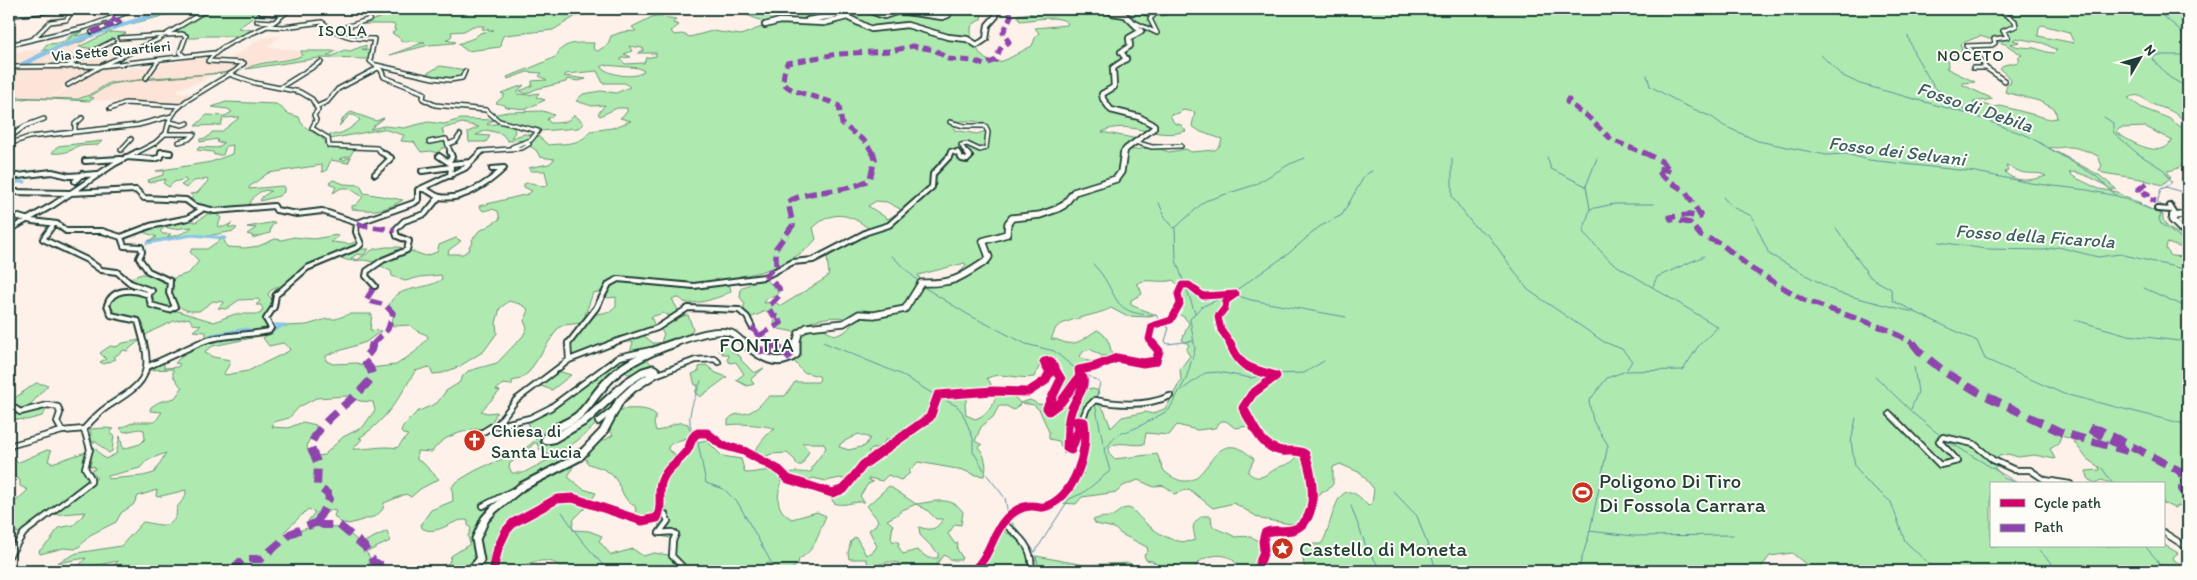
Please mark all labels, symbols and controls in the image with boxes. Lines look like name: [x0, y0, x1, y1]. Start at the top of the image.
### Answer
district label: ISOLA: [318, 21, 368, 40]
north arrow: [2114, 32, 2164, 82]
street label: Via Sette Quartieri: [51, 37, 171, 65]
text: N: [2140, 41, 2159, 59]
district label: NOCETO: [1937, 46, 2005, 65]
water label: Fosso di Debila: [1914, 76, 2036, 138]
water label: Fosso dei Selvani: [1827, 131, 1969, 171]
water label: Fosso della Ficarola: [1955, 219, 2116, 253]
district label: FONTIA: [719, 333, 795, 357]
place label: Chiesa di Santa Lucia: [491, 420, 581, 463]
church icon: Chiesa di Santa Lucia: [463, 429, 487, 453]
place label: Poligono Di Tiro Di Fossola Carrara: [1599, 468, 1766, 517]
sports icon: Poligono Di Tiro Di Fossola Carrara: [1571, 480, 1595, 504]
legend: [1990, 482, 2164, 548]
text: Cycle path: [2034, 494, 2101, 512]
text: Path: [2034, 518, 2063, 536]
place icon: Castello di Moneta: [1271, 536, 1295, 560]
place label: Castello di Moneta: [1299, 536, 1467, 561]

